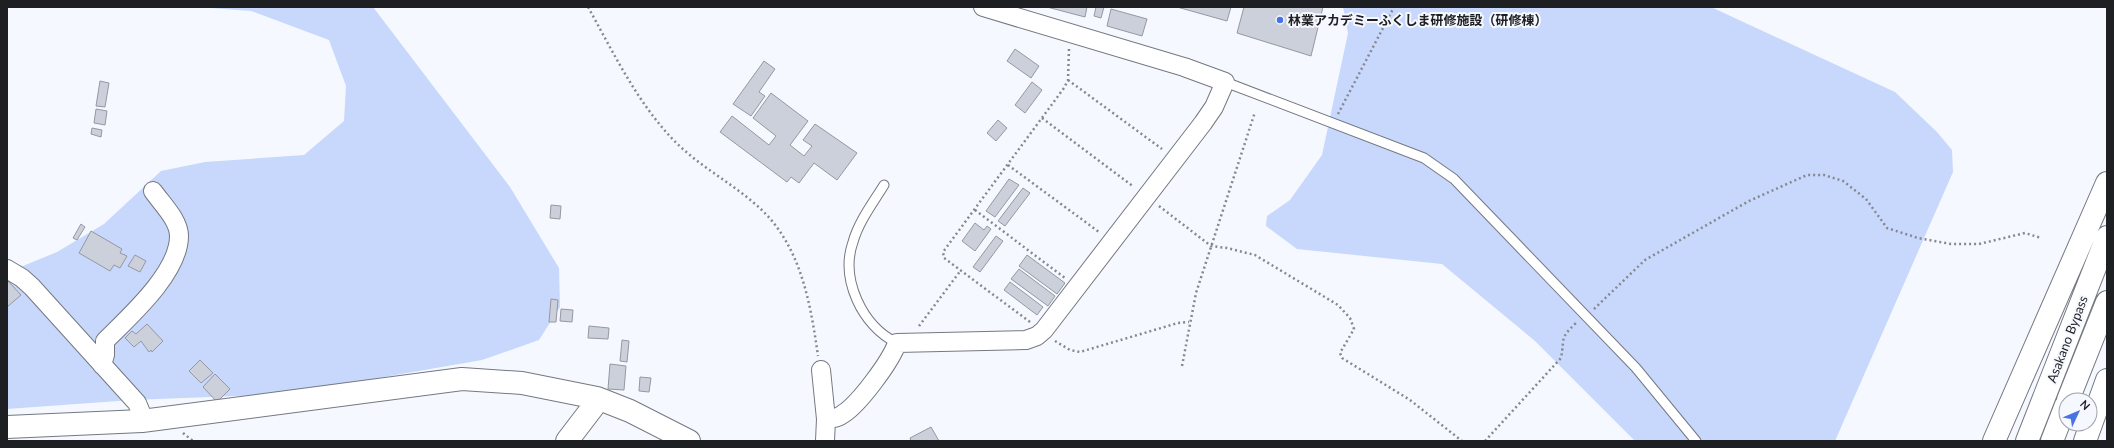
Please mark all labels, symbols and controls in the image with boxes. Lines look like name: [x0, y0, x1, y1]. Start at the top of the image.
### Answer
place label: 林業アカデミーふくしま研修施設（研修棟）: [1288, 12, 1547, 28]
marker: 林業アカデミーふくしま研修施設（研修棟）: [1275, 15, 1285, 25]
street label: Asakano Bypass: [2043, 293, 2091, 385]
north arrow: [2058, 392, 2098, 432]
text: N: [2078, 397, 2093, 412]

